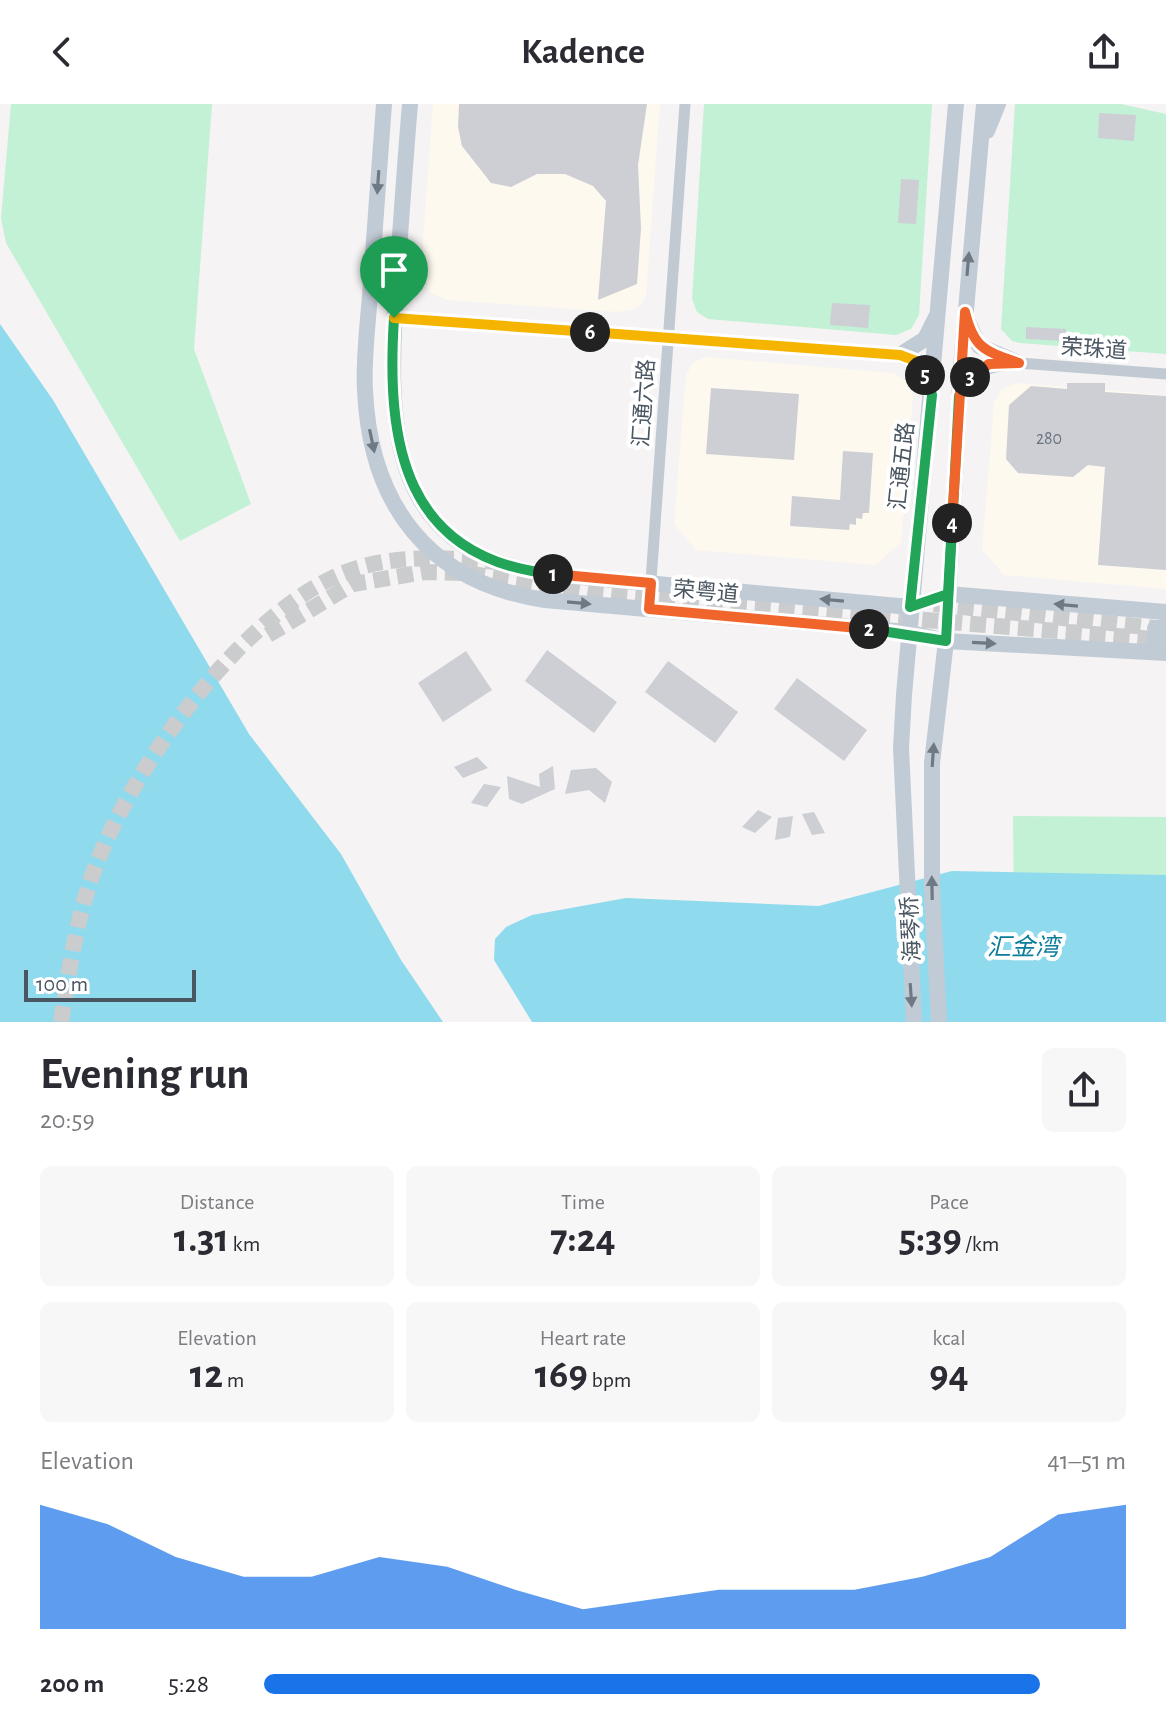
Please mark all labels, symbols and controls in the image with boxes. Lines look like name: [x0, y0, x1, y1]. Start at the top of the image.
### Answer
icon: back: [40, 30, 84, 74]
icon: share: [1082, 30, 1126, 74]
text: Kadence: [521, 34, 645, 70]
one-way arrow: [371, 170, 384, 195]
pin: [360, 236, 428, 318]
icon: arrive: [372, 248, 416, 292]
one-way arrow: [962, 251, 975, 276]
pin: 6: [570, 312, 610, 352]
text: 6: [585, 321, 595, 343]
street label: 荣珠道: [1060, 335, 1128, 362]
pin: 5: [905, 355, 945, 395]
pin: 3: [950, 357, 990, 397]
street label: 汇通六路: [629, 358, 658, 448]
text: 5: [920, 364, 930, 386]
text: 3: [965, 366, 975, 388]
street label: 汇通五路: [885, 421, 918, 511]
one-way arrow: [366, 429, 379, 454]
house number: 280: [1036, 430, 1062, 448]
pin: 4: [932, 503, 972, 543]
text: 4: [946, 512, 958, 534]
pin: 1: [533, 554, 573, 594]
text: 1: [549, 563, 557, 585]
street label: 荣粤道: [672, 577, 740, 606]
one-way arrow: [819, 593, 844, 606]
one-way arrow: [567, 596, 592, 609]
one-way arrow: [1053, 598, 1078, 611]
pin: 2: [849, 609, 889, 649]
text: 2: [864, 618, 874, 640]
one-way arrow: [972, 637, 997, 650]
one-way arrow: [927, 742, 940, 767]
one-way arrow: [925, 875, 938, 900]
street label: 海琴桥: [897, 895, 924, 963]
water label: 汇金湾: [987, 934, 1063, 960]
scale bar: [24, 966, 196, 1002]
text: 100 m: [36, 973, 88, 995]
one-way arrow: [905, 983, 918, 1008]
button: share: [1042, 1048, 1126, 1132]
text: Evening run: [40, 1053, 249, 1097]
text: 20:59: [40, 1107, 95, 1133]
text: Distance: [180, 1191, 254, 1213]
text: Time: [561, 1191, 605, 1213]
text: Pace: [929, 1191, 969, 1213]
text: 1.31: [174, 1219, 229, 1259]
text: 7:24: [550, 1219, 616, 1259]
text: 5:39: [899, 1219, 962, 1259]
text: km: [229, 1233, 260, 1255]
text: /km: [962, 1233, 999, 1255]
text: Elevation: [177, 1327, 257, 1349]
text: Heart rate: [540, 1327, 626, 1349]
text: kcal: [932, 1327, 966, 1349]
text: 12: [190, 1355, 223, 1395]
text: 169: [535, 1355, 588, 1395]
text: 94: [929, 1355, 969, 1395]
text: m: [223, 1369, 244, 1391]
text: bpm: [588, 1369, 631, 1391]
text: Elevation: [40, 1448, 134, 1474]
text: 41–51 m: [1047, 1448, 1126, 1474]
text: 200 m: [40, 1671, 104, 1697]
text: 5:28: [168, 1671, 209, 1697]

